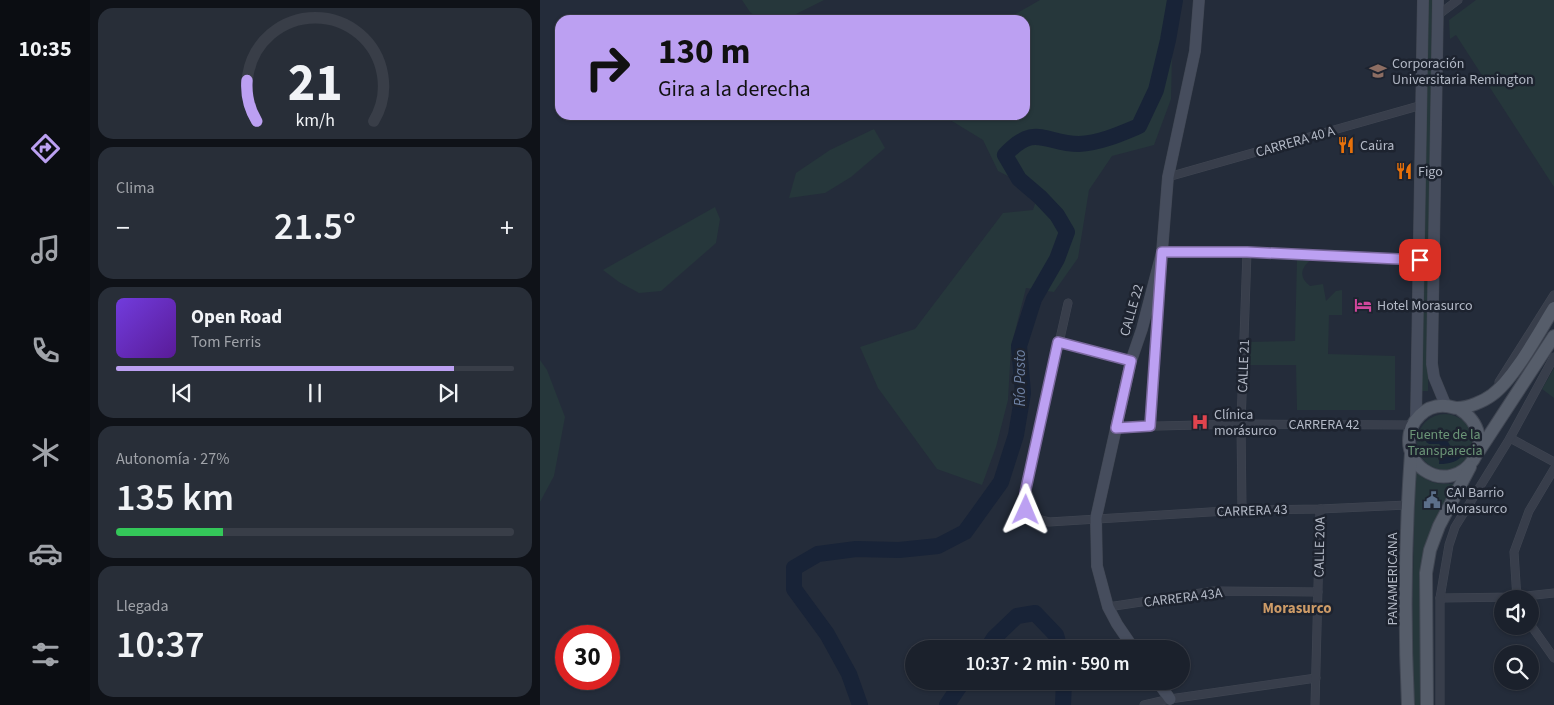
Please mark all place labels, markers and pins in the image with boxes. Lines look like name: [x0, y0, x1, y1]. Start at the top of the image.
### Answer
place label: Corporación Universitaria Remington: [1392, 54, 1534, 90]
school or university icon: Corporación Universitaria Remington: [1368, 61, 1388, 81]
restaurant icon: Caüra: [1336, 135, 1356, 155]
place label: Caüra: [1360, 136, 1394, 156]
restaurant icon: Figo: [1394, 161, 1414, 181]
place label: Figo: [1418, 162, 1443, 182]
pin: [1399, 239, 1441, 281]
hotel icon: Hotel Morasurco: [1353, 295, 1373, 315]
place label: Hotel Morasurco: [1377, 296, 1473, 316]
place label: Clínica morásurco: [1214, 405, 1277, 441]
hospital icon: Clínica morásurco: [1190, 412, 1210, 432]
place label: CAI Barrio Morasurco: [1446, 483, 1507, 519]
public building icon: CAI Barrio Morasurco: [1422, 490, 1442, 510]

